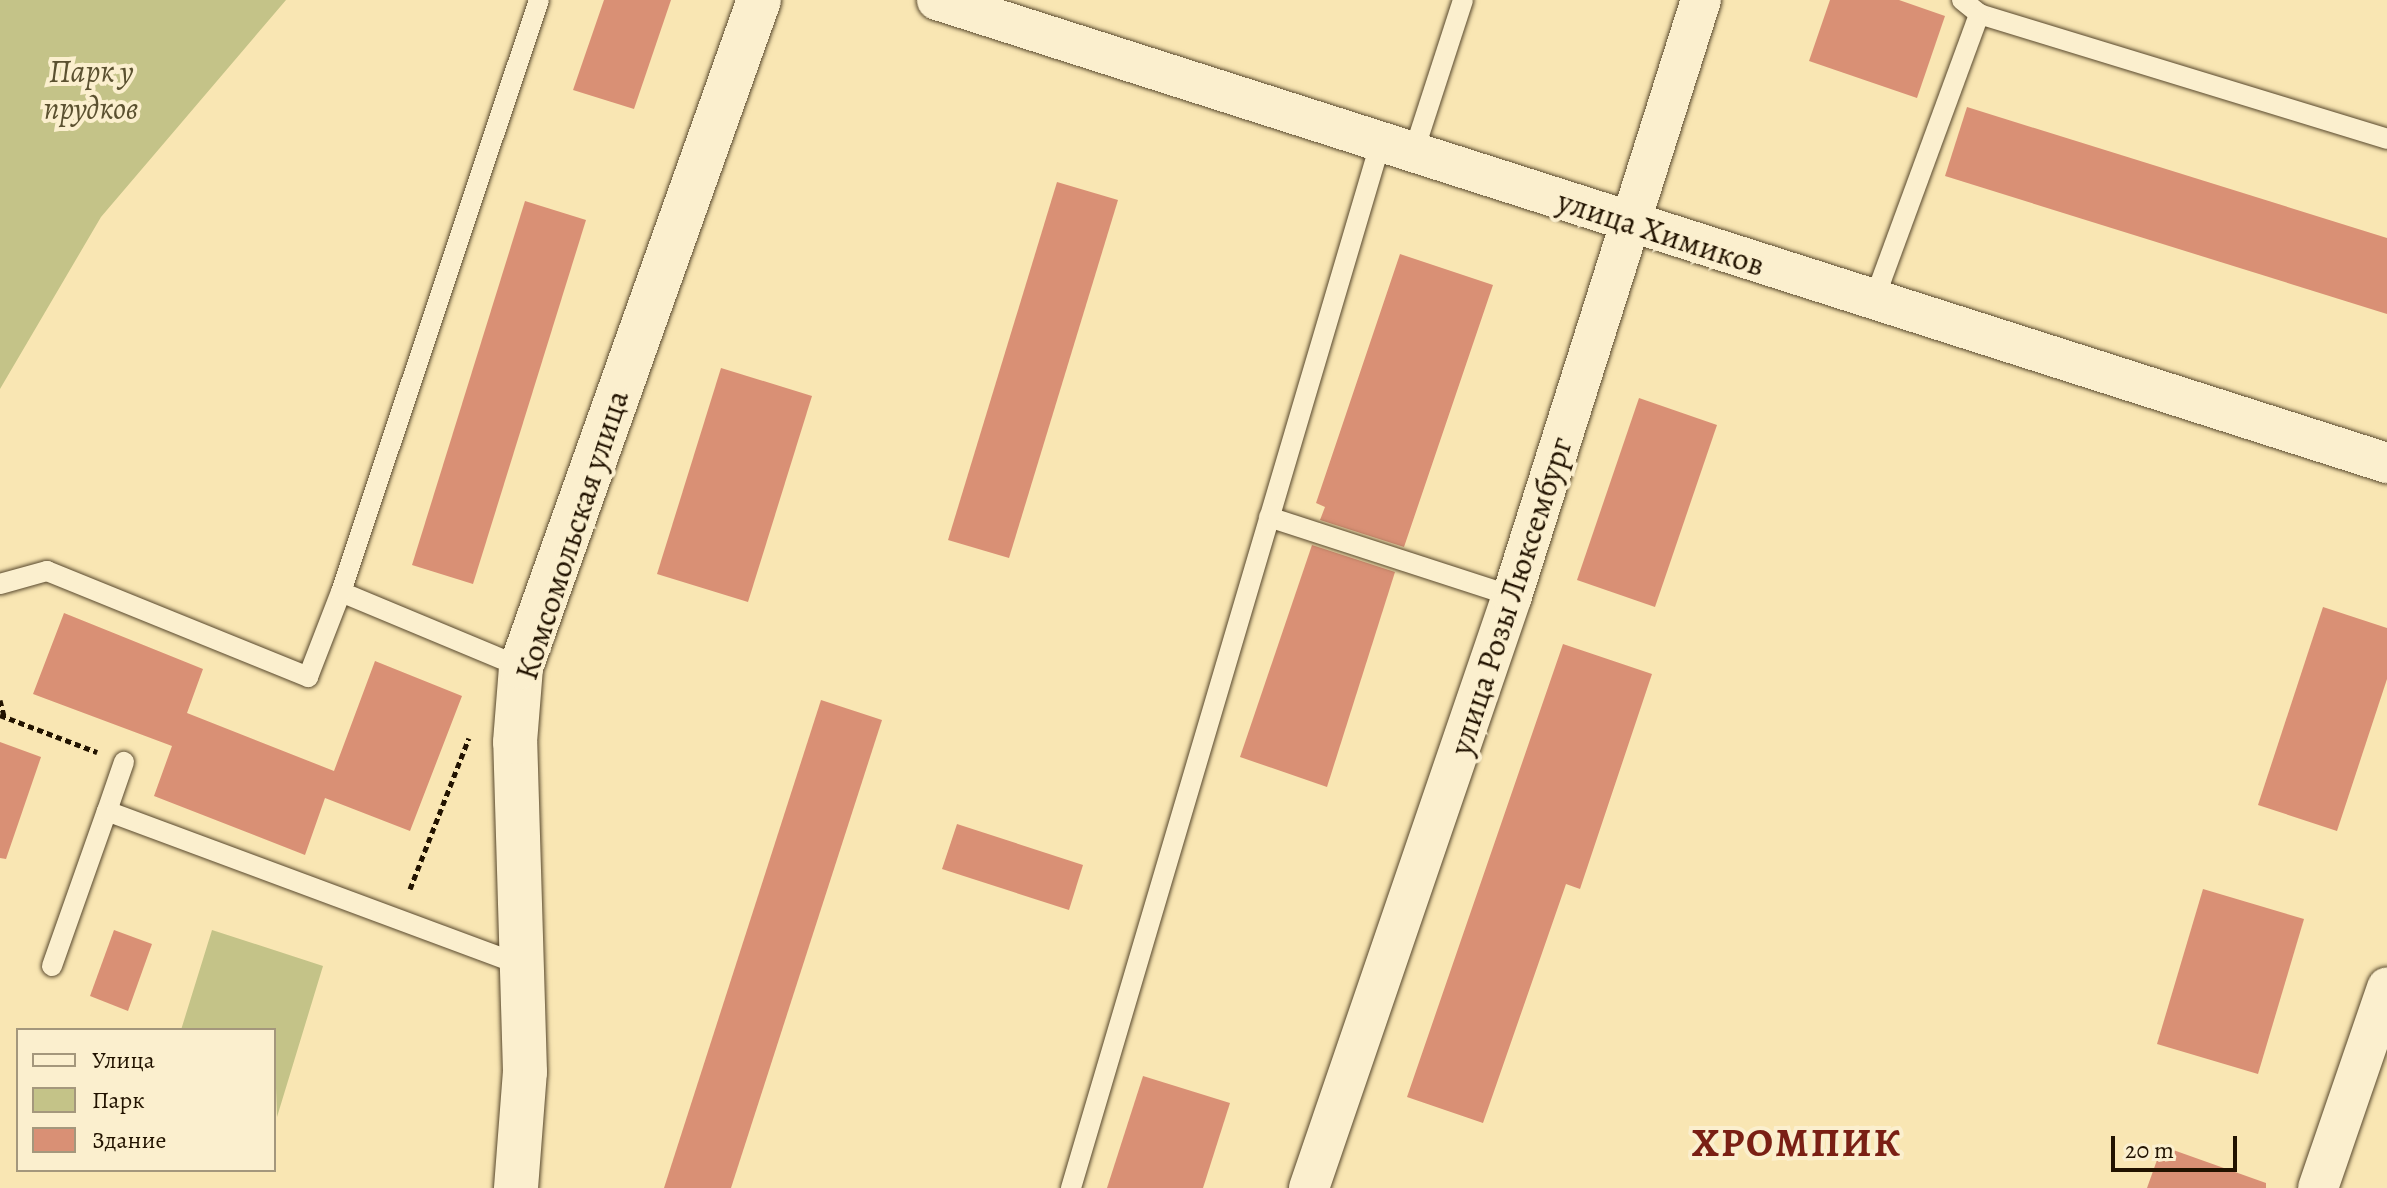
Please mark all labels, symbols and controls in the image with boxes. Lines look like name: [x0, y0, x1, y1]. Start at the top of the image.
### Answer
park label: Парк у прудков: [43, 53, 139, 128]
street label: улица Химиков: [1553, 181, 1769, 285]
street label: Комсомольская улица: [507, 385, 637, 685]
street label: улица Розы Люксембург: [1441, 432, 1581, 760]
legend: [16, 1028, 276, 1172]
text: Улица: [92, 1044, 155, 1076]
text: Парк: [92, 1084, 145, 1116]
district label: ХРОМПИК: [1692, 1119, 1902, 1167]
scale bar: [2115, 1120, 2241, 1170]
text: Здание: [92, 1124, 167, 1156]
text: 20 m: [2125, 1134, 2174, 1166]

